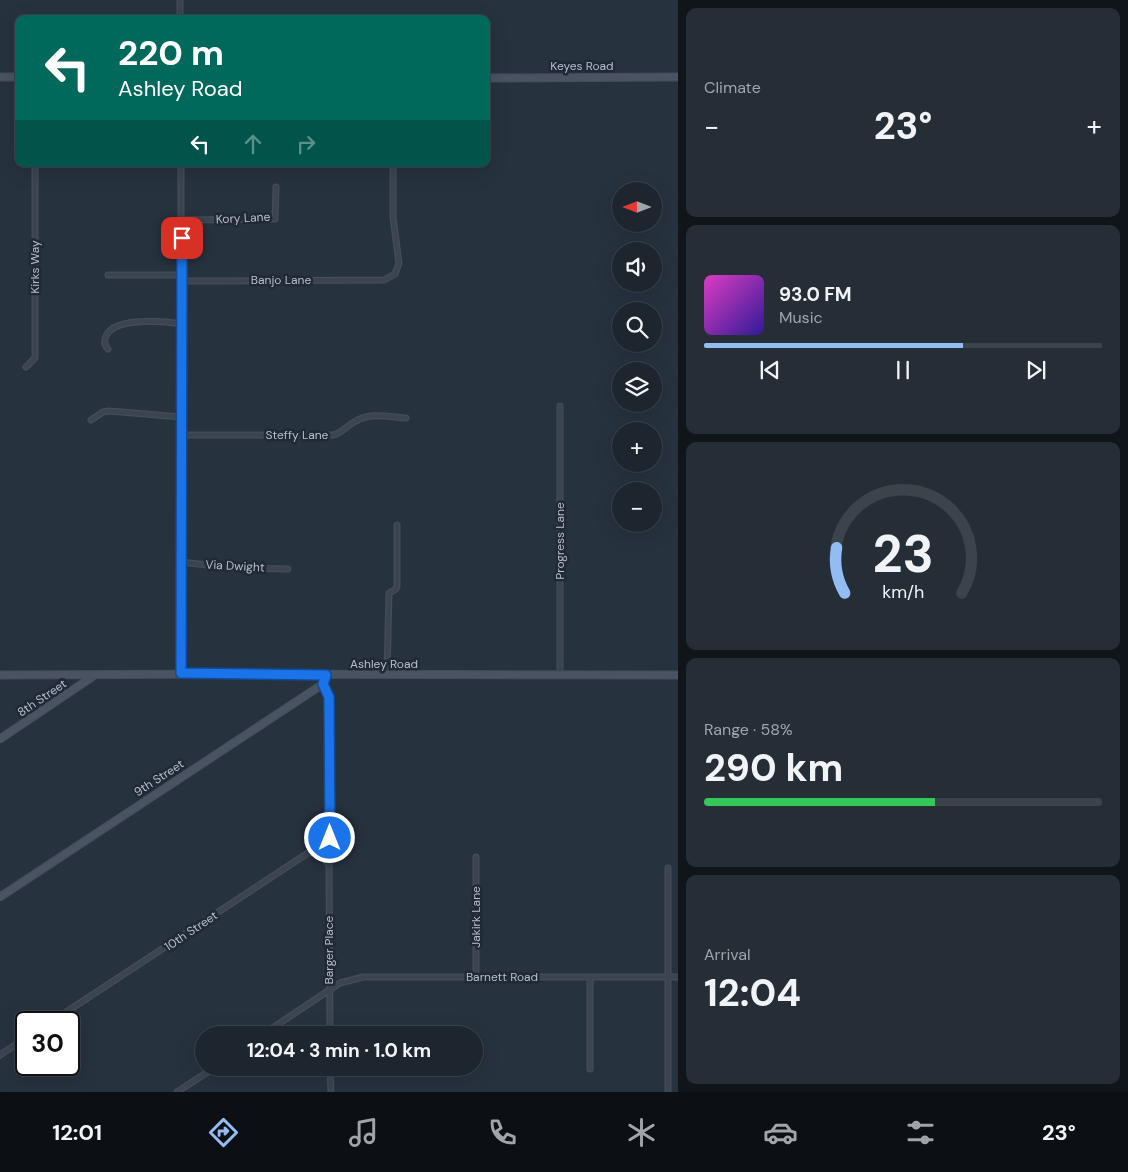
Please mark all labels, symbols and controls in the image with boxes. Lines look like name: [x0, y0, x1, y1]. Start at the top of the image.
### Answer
text: 220 m: [118, 30, 224, 76]
icon: left: [35, 35, 100, 100]
street label: Keyes Road: [550, 58, 614, 74]
text: Ashley Road: [118, 74, 243, 103]
text: Climate: [704, 77, 761, 98]
text: 23°: [874, 101, 932, 151]
text: −: [704, 108, 719, 145]
text: +: [1087, 108, 1102, 145]
icon: left: [186, 130, 214, 158]
icon: ahead: [239, 130, 267, 158]
icon: right: [292, 130, 320, 158]
north arrow: [612, 182, 662, 232]
map controls: [612, 182, 662, 532]
street label: Kory Lane: [215, 209, 271, 227]
pin: [161, 217, 203, 259]
icon: arrive: [168, 224, 196, 252]
street label: Kirks Way: [27, 240, 43, 294]
button: sound: [612, 242, 662, 292]
street label: Banjo Lane: [251, 272, 311, 288]
text: 93.0 FM: [779, 282, 852, 307]
button: search: [612, 302, 662, 352]
text: Music: [779, 307, 823, 328]
icon: previous: [756, 356, 784, 384]
icon: pause: [889, 356, 917, 384]
icon: next: [1022, 356, 1050, 384]
button: layers: [612, 362, 662, 412]
button: +: [612, 422, 662, 472]
street label: Steffy Lane: [266, 427, 329, 443]
button: −: [612, 482, 662, 532]
street label: Progress Lane: [552, 502, 568, 580]
text: 23: [872, 520, 934, 588]
street label: Via Dwight: [205, 556, 265, 576]
text: km/h: [882, 580, 924, 604]
street label: Ashley Road: [350, 656, 418, 672]
street label: 8th Street: [14, 676, 70, 720]
text: Range · 58%: [704, 719, 793, 740]
text: 290 km: [704, 743, 843, 793]
street label: 9th Street: [131, 756, 187, 800]
position arrow: [303, 811, 355, 863]
street label: Jakirk Lane: [468, 886, 484, 948]
street label: 10th Street: [161, 907, 221, 955]
street label: Barger Place: [321, 915, 337, 984]
text: Arrival: [704, 944, 751, 965]
text: 12:04: [704, 968, 801, 1018]
street label: Barnett Road: [466, 969, 538, 985]
speed limit sign: 30: [15, 1011, 80, 1076]
text: 12:04 · 3 min · 1.0 km: [247, 1038, 431, 1063]
icon: directions: [206, 1115, 241, 1150]
icon: music: [346, 1115, 381, 1150]
icon: phone: [485, 1115, 520, 1150]
icon: climate: [624, 1115, 659, 1150]
icon: car: [763, 1115, 798, 1150]
icon: filters: [903, 1115, 938, 1150]
text: 12:01: [52, 1118, 102, 1147]
text: 23°: [1042, 1118, 1076, 1147]

